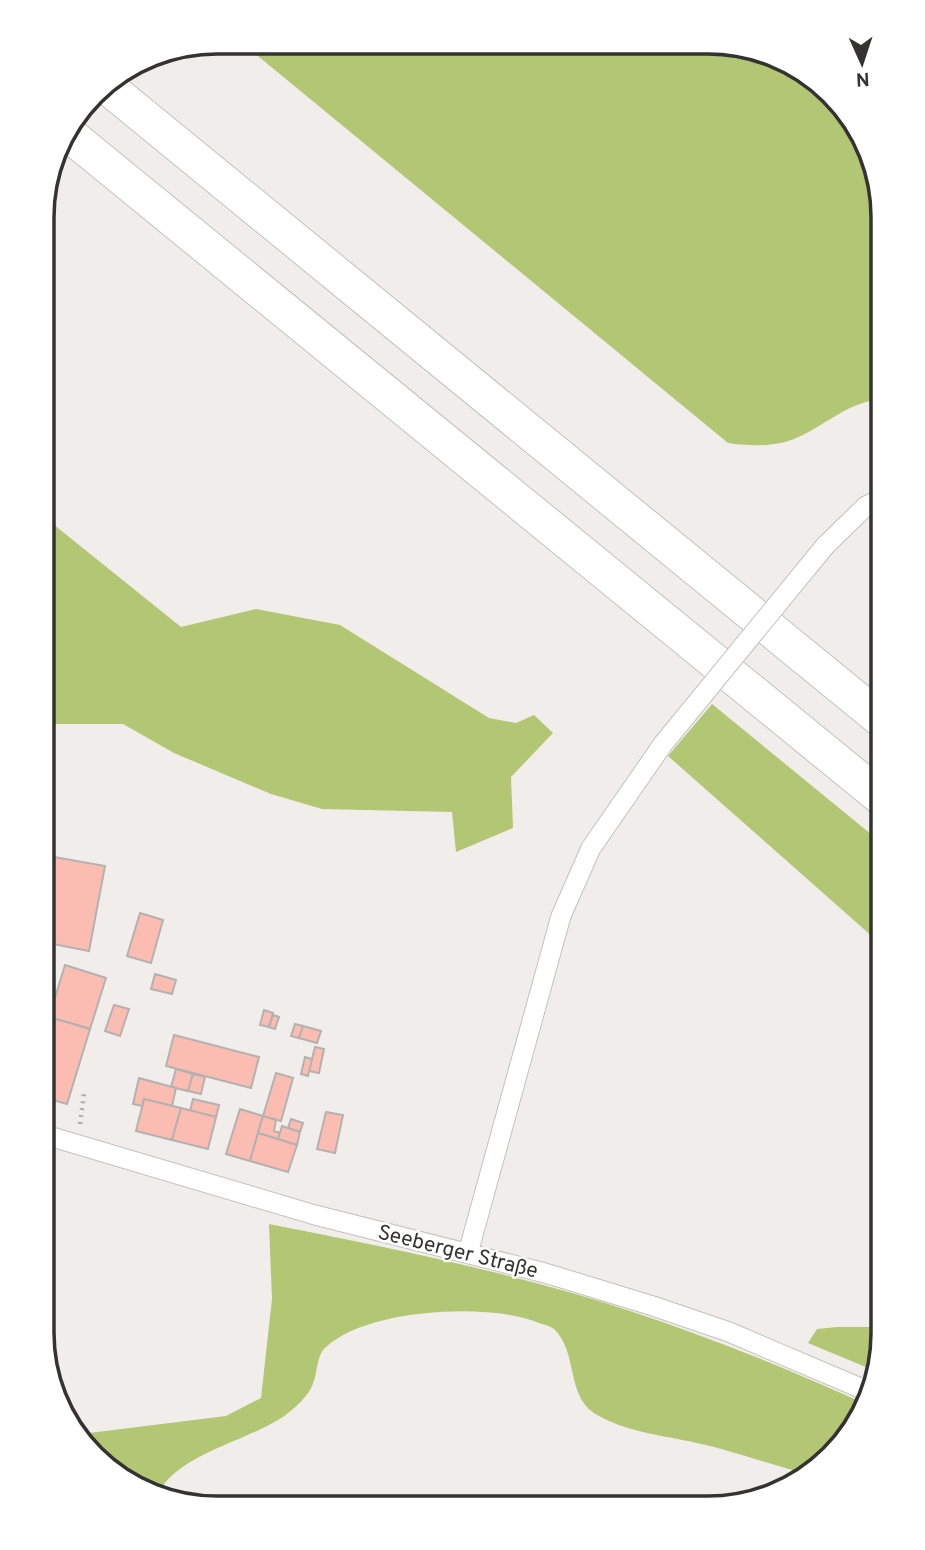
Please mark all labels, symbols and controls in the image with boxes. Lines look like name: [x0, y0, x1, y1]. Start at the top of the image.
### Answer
north arrow: [827, 28, 897, 98]
text: N: [855, 66, 870, 90]
street label: Seeberger Straße: [375, 1220, 540, 1285]

